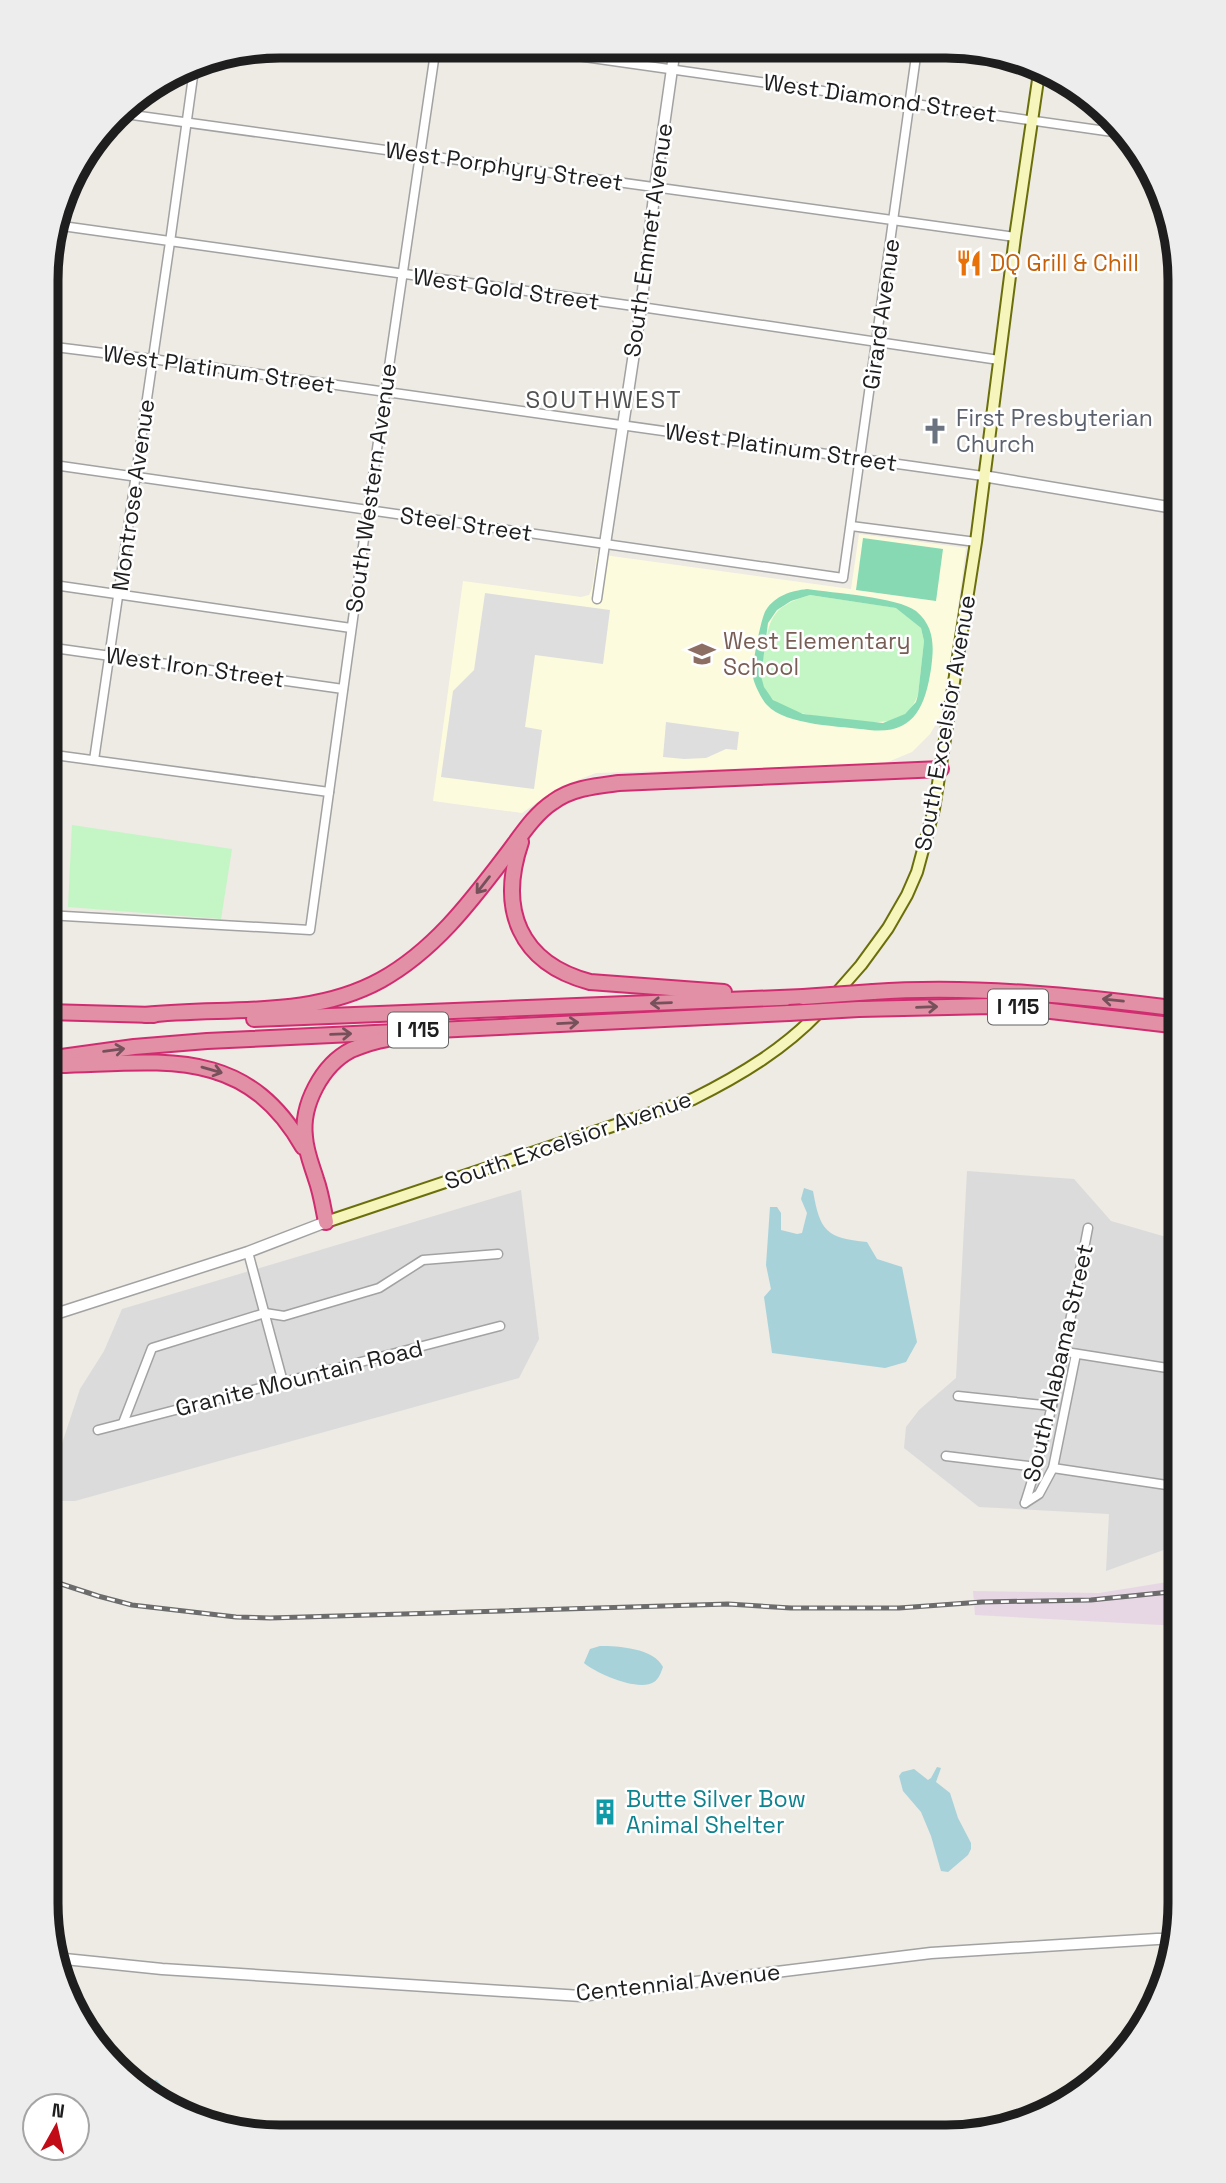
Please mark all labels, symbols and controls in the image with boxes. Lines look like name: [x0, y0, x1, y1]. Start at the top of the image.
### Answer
street label: West Diamond Street: [762, 67, 998, 129]
street label: South Emmet Avenue: [617, 121, 679, 359]
street label: West Porphyry Street: [383, 134, 625, 198]
street label: Girard Avenue: [856, 237, 906, 391]
restaurant icon: DQ Grill & Chill: [954, 248, 984, 278]
place label: DQ Grill & Chill: [990, 248, 1139, 278]
street label: West Gold Street: [411, 261, 601, 317]
street label: West Platinum Street: [101, 338, 337, 400]
street label: South Western Avenue: [339, 361, 403, 615]
district label: SOUTHWEST: [525, 384, 683, 415]
street label: Montrose Avenue: [105, 397, 161, 593]
place label: First Presbyterian Church: [956, 403, 1153, 459]
street label: West Platinum Street: [663, 416, 899, 478]
church icon: First Presbyterian Church: [920, 416, 950, 446]
street label: Steel Street: [398, 500, 534, 548]
street label: South Excelsior Avenue: [908, 593, 982, 853]
place label: West Elementary School: [723, 626, 911, 682]
school or university icon: West Elementary School: [687, 639, 717, 669]
street label: West Iron Street: [104, 640, 286, 694]
one-way arrow: [476, 875, 491, 893]
road number: I 115: [988, 990, 1048, 1024]
one-way arrow: [1102, 994, 1124, 1007]
one-way arrow: [650, 996, 673, 1009]
one-way arrow: [915, 1000, 938, 1014]
road number: I 115: [388, 1012, 448, 1048]
one-way arrow: [557, 1016, 580, 1029]
one-way arrow: [329, 1028, 352, 1041]
one-way arrow: [102, 1043, 125, 1056]
one-way arrow: [200, 1064, 223, 1077]
street label: South Excelsior Avenue: [441, 1084, 695, 1196]
street label: South Alabama Street: [1016, 1241, 1100, 1485]
street label: Granite Mountain Road: [172, 1333, 426, 1423]
place label: Butte Silver Bow Animal Shelter: [626, 1784, 806, 1840]
building icon: Butte Silver Bow Animal Shelter: [590, 1797, 620, 1827]
street label: Centennial Avenue: [574, 1956, 782, 2008]
north arrow: [21, 2092, 91, 2162]
text: N: [50, 2097, 66, 2124]

